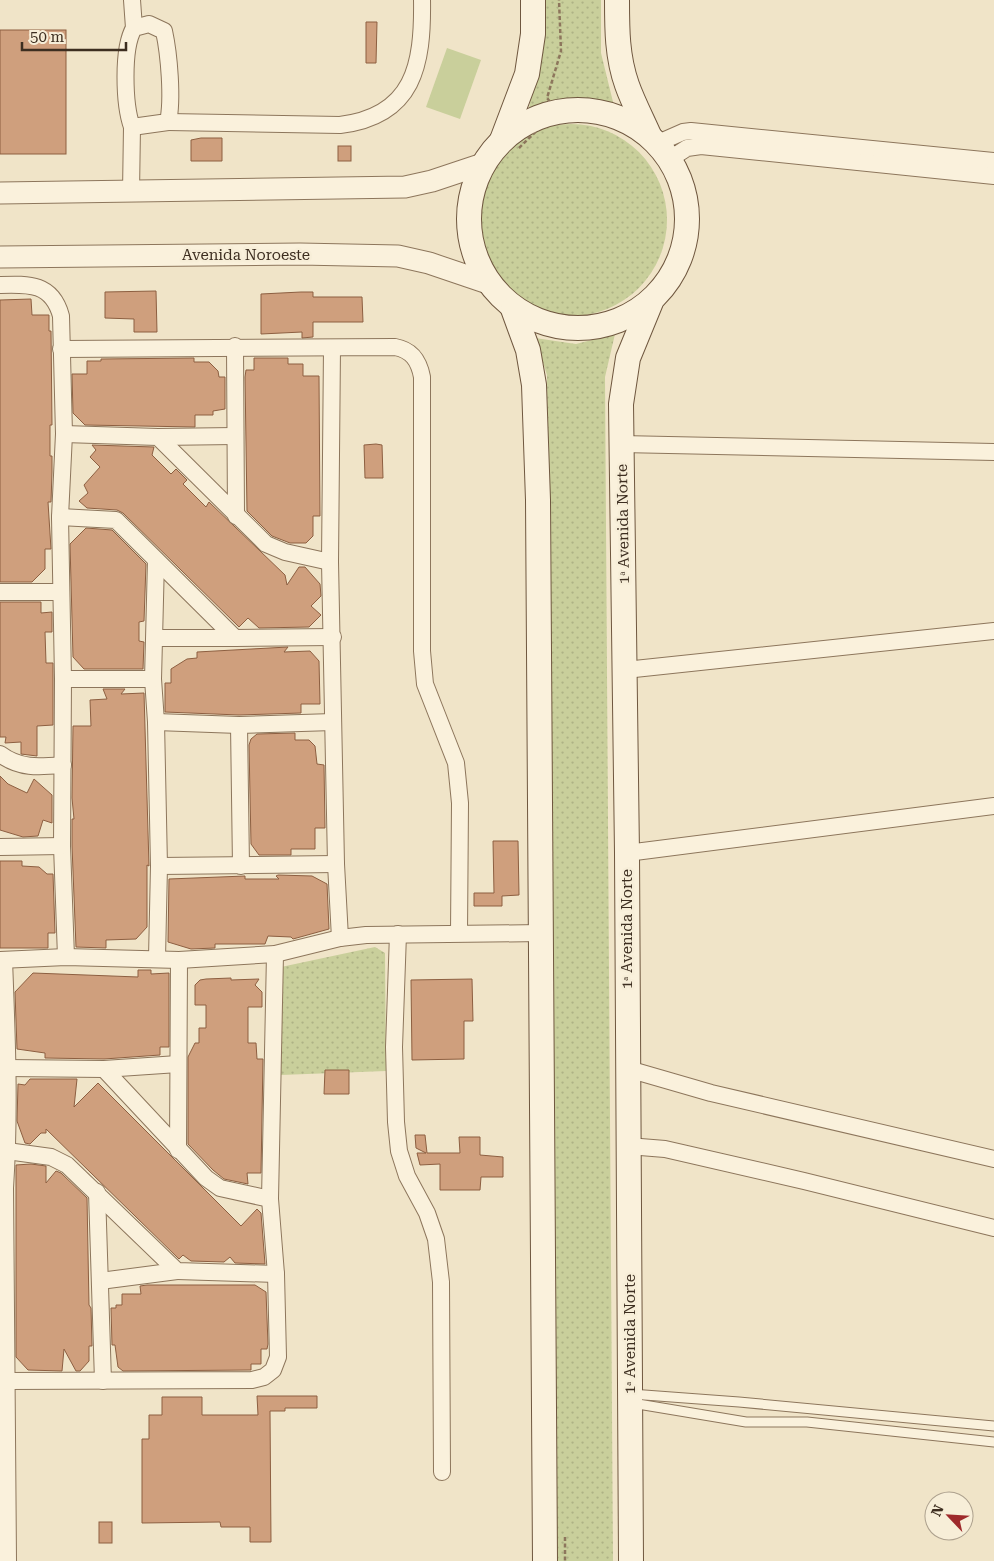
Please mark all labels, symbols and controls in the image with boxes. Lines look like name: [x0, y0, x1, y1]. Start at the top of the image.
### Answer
scale bar: [22, 20, 126, 52]
text: 50 m: [30, 28, 65, 46]
street label: Avenida Noroeste: [182, 246, 310, 264]
street label: 1ᵃ Avenida Norte: [613, 464, 633, 584]
street label: 1ᵃ Avenida Norte: [618, 869, 636, 989]
street label: 1ᵃ Avenida Norte: [621, 1274, 639, 1394]
north arrow: [924, 1491, 974, 1541]
text: N: [928, 1502, 947, 1519]

